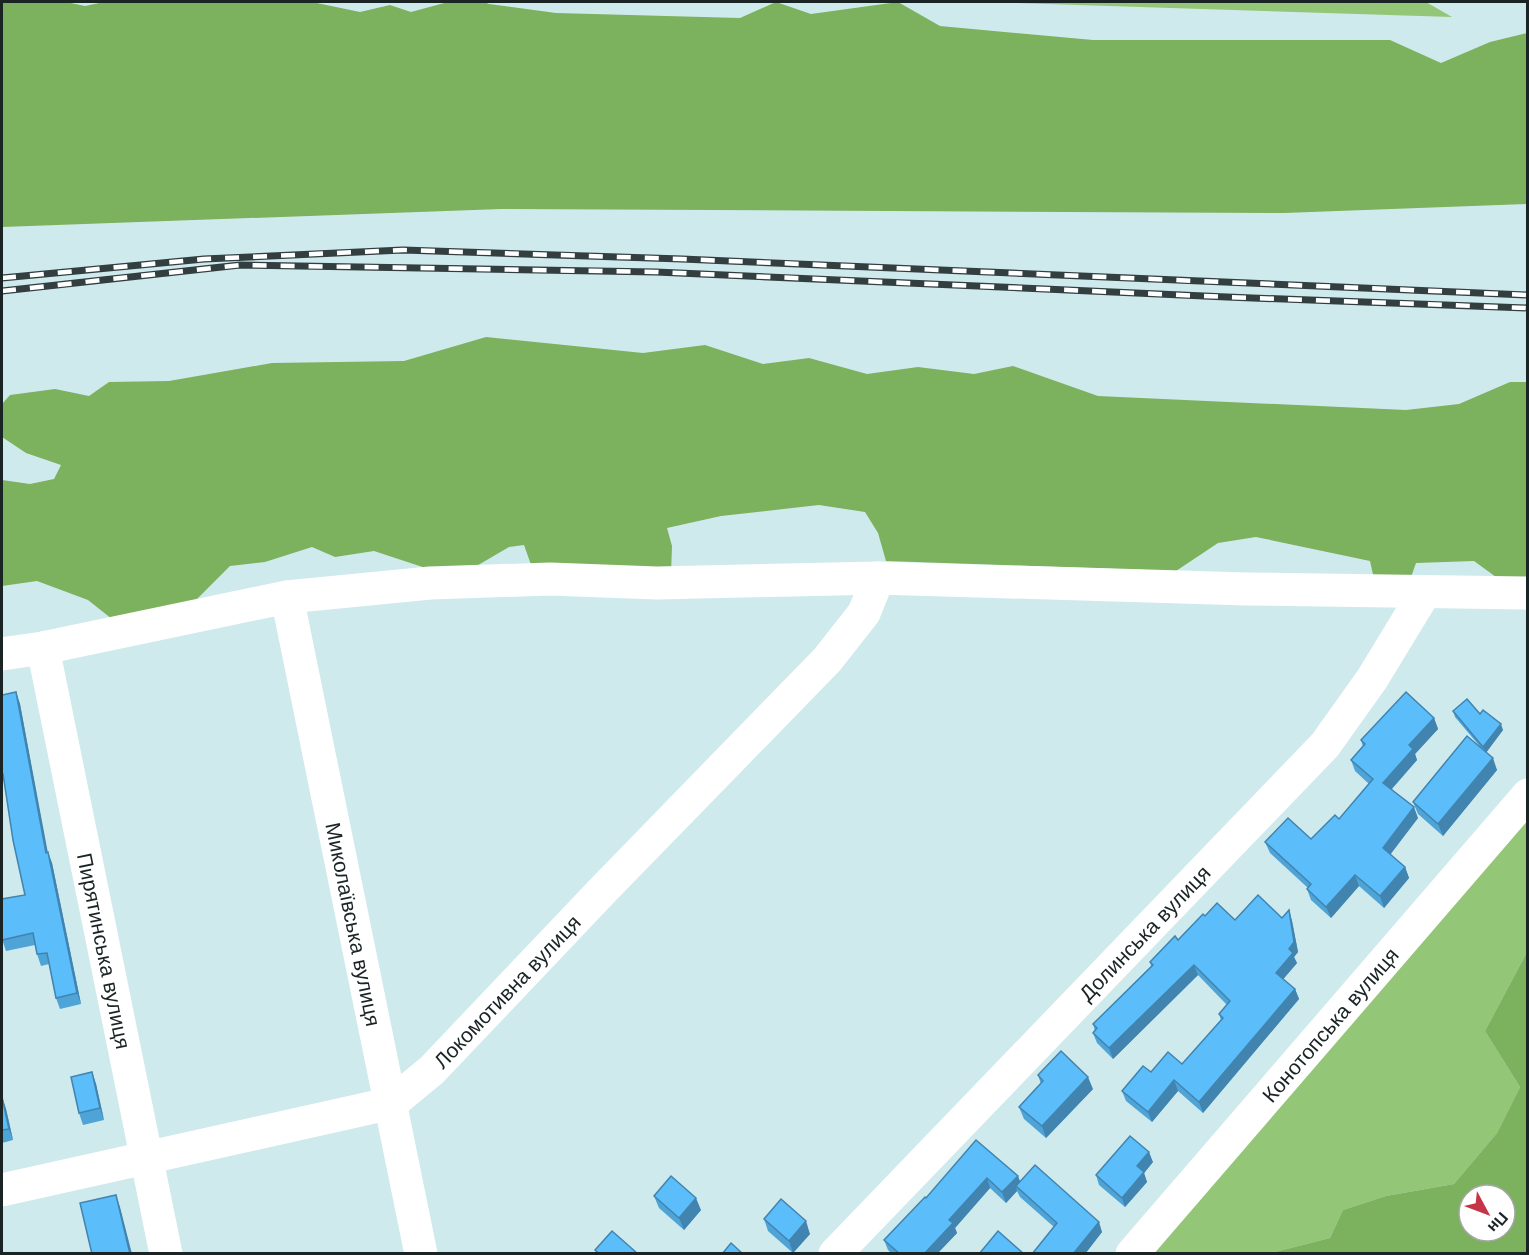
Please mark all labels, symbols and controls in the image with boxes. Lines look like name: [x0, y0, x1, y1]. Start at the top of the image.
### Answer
street label: Миколаївська вулиця: [322, 820, 386, 1028]
street label: Пирятинська вулиця: [73, 851, 136, 1051]
street label: Долинська вулиця: [1074, 861, 1214, 1005]
street label: Локомотивна вулиця: [429, 910, 585, 1072]
street label: Конотопська вулиця: [1257, 943, 1403, 1106]
north arrow: [1457, 1183, 1517, 1243]
text: Пн: [1485, 1209, 1511, 1236]

